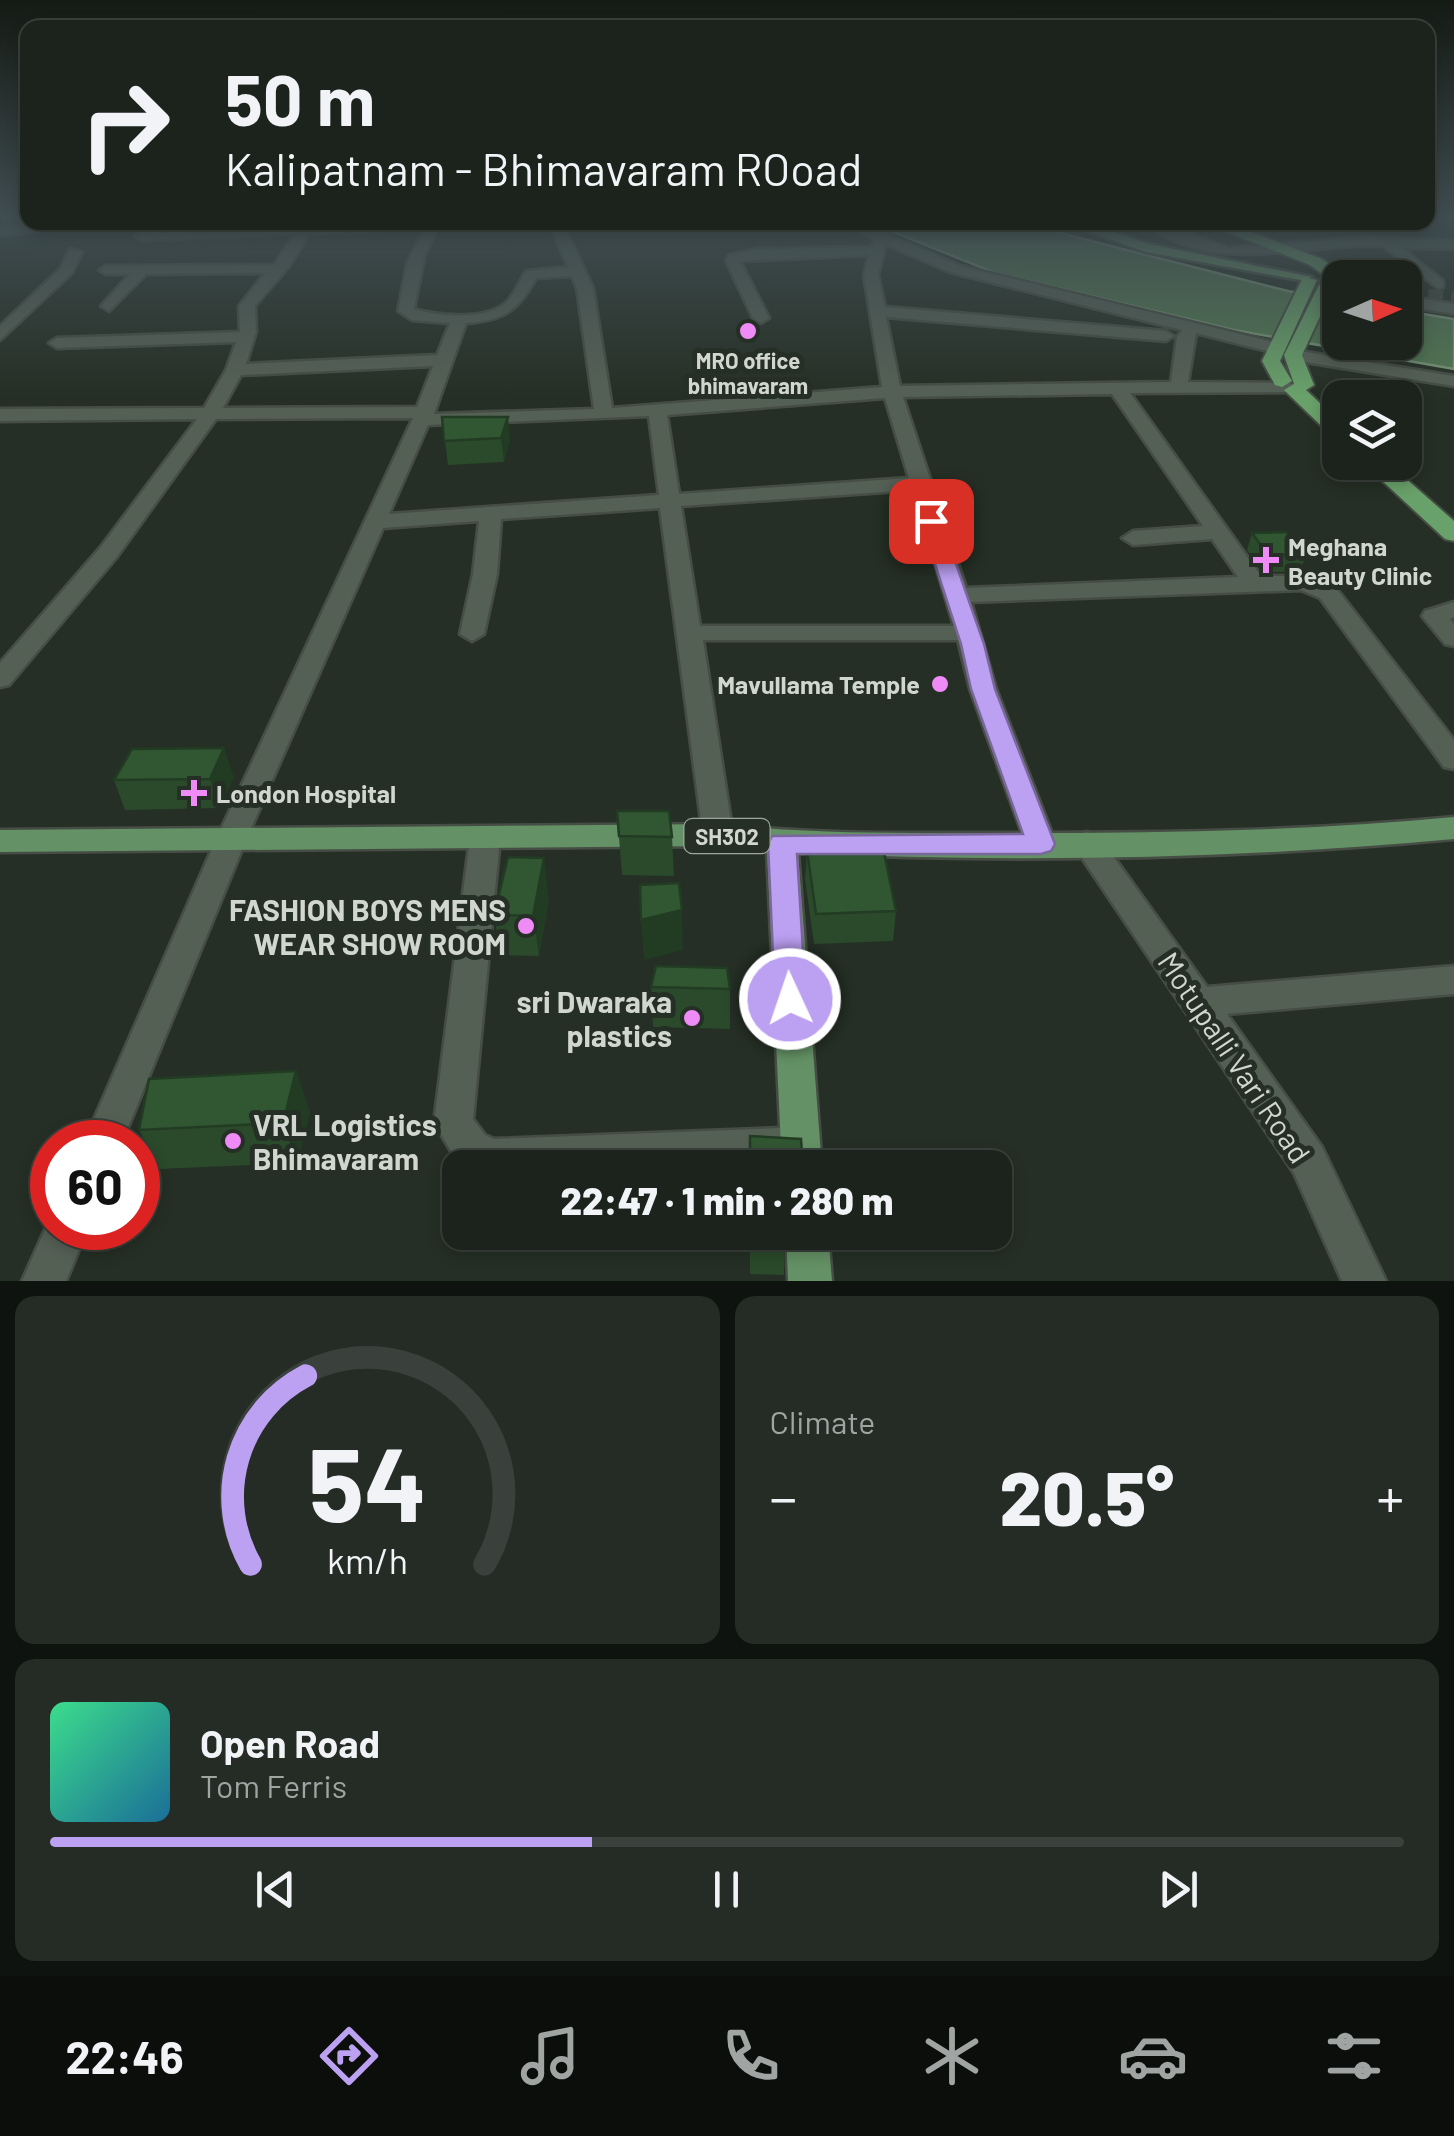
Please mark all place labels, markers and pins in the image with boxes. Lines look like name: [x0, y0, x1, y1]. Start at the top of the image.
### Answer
marker: MRO office bhimavaram: [737, 320, 759, 342]
place label: MRO office bhimavaram: [688, 347, 808, 398]
pin: [889, 479, 974, 564]
place label: Meghana Beauty Clinic: [1288, 531, 1432, 590]
marker: Meghana Beauty Clinic: [1253, 547, 1279, 573]
place label: Mavullama Temple: [717, 669, 920, 699]
marker: Mavullama Temple: [929, 673, 951, 695]
place label: London Hospital: [216, 778, 396, 808]
marker: London Hospital: [181, 780, 207, 806]
place label: FASHION BOYS MENS WEAR SHOW ROOM: [229, 891, 506, 961]
marker: FASHION BOYS MENS WEAR SHOW ROOM: [515, 915, 537, 937]
place label: sri Dwaraka plastics: [517, 983, 672, 1053]
marker: sri Dwaraka plastics: [681, 1007, 703, 1029]
place label: VRL Logistics Bhimavaram: [253, 1106, 437, 1176]
marker: VRL Logistics Bhimavaram: [222, 1130, 244, 1152]

